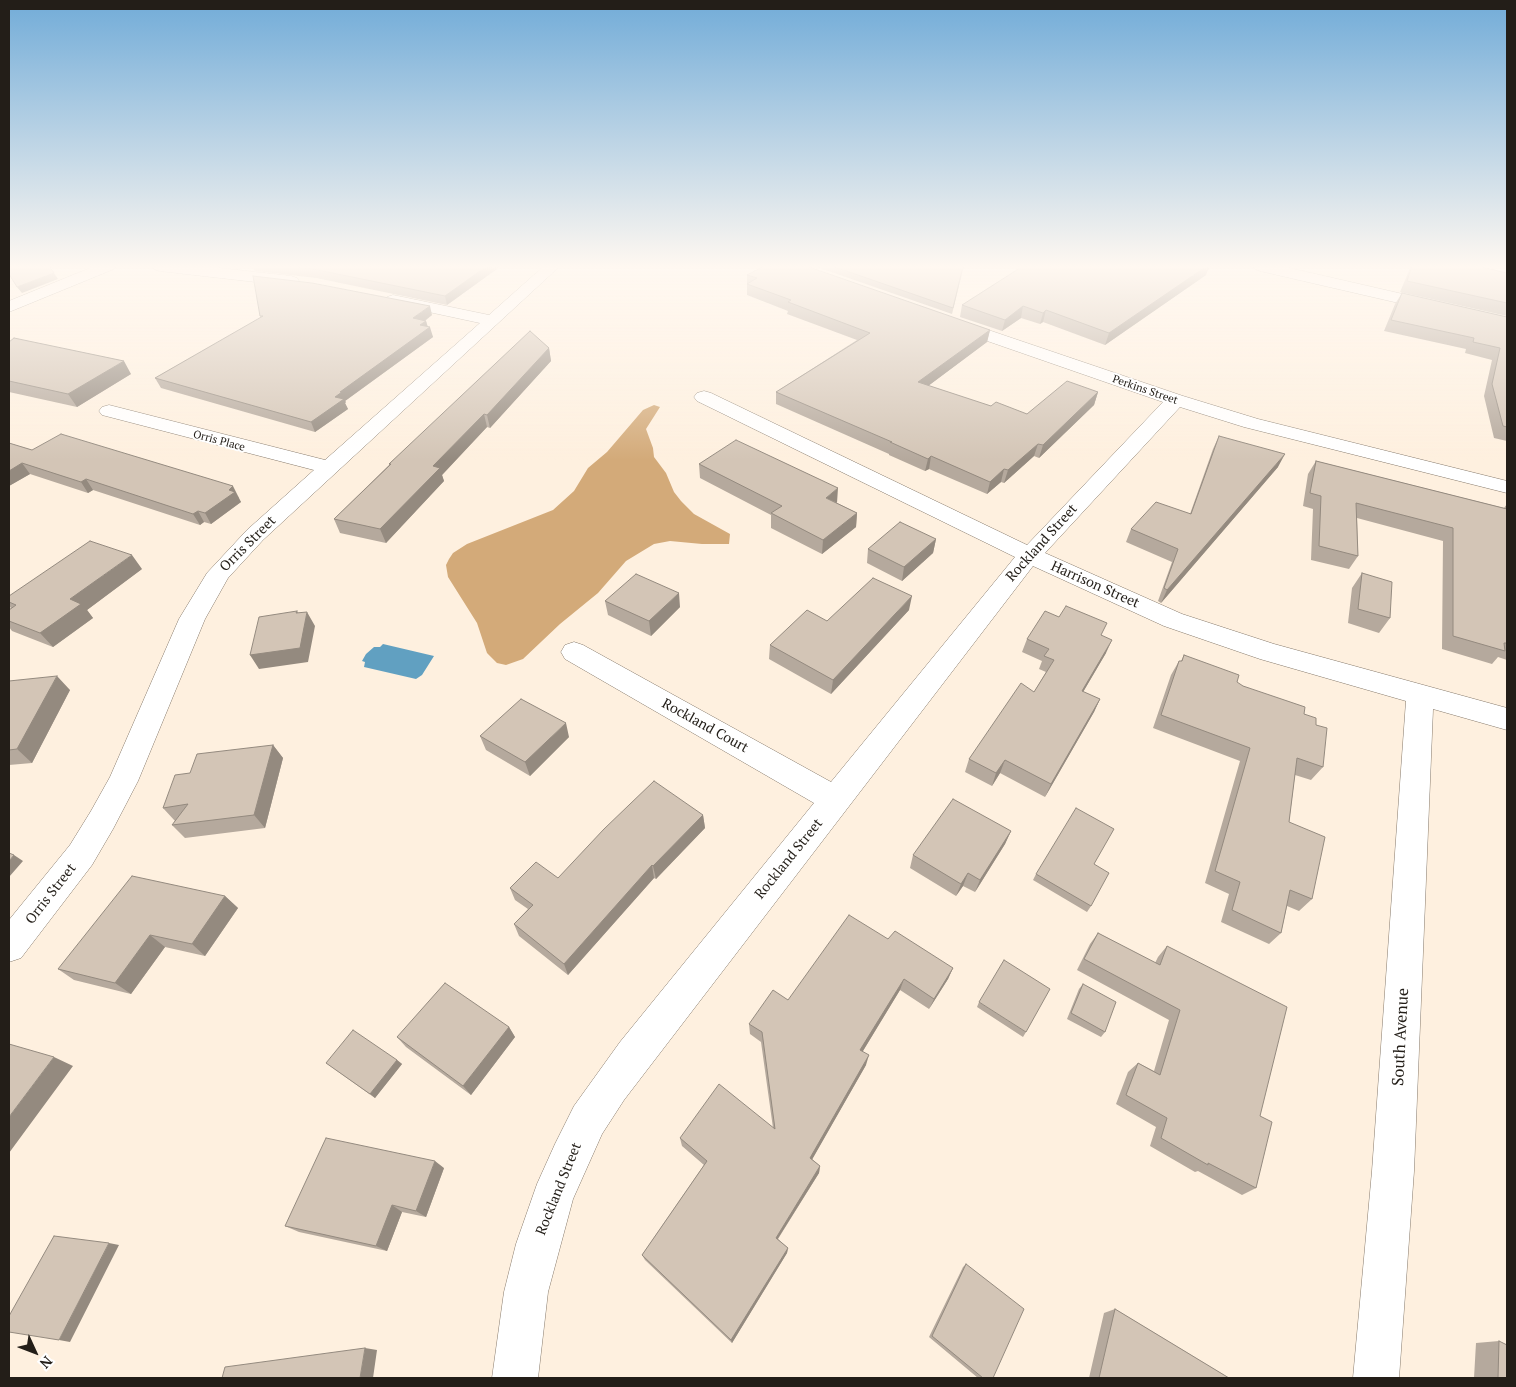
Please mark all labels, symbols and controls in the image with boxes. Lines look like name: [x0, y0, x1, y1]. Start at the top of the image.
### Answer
street label: Perkins Street: [1111, 373, 1179, 407]
street label: Orris Place: [192, 428, 246, 454]
street label: Rockland Street: [1003, 501, 1081, 585]
street label: Orris Street: [217, 513, 279, 575]
street label: Harrison Street: [1048, 558, 1142, 612]
street label: Rockland Court: [659, 695, 751, 757]
street label: Rockland Street: [752, 816, 826, 902]
street label: Orris Street: [22, 860, 80, 928]
street label: South Avenue: [1389, 987, 1413, 1087]
street label: Rockland Street: [533, 1140, 585, 1238]
north arrow: [10, 1327, 60, 1377]
text: N: [36, 1352, 57, 1373]

